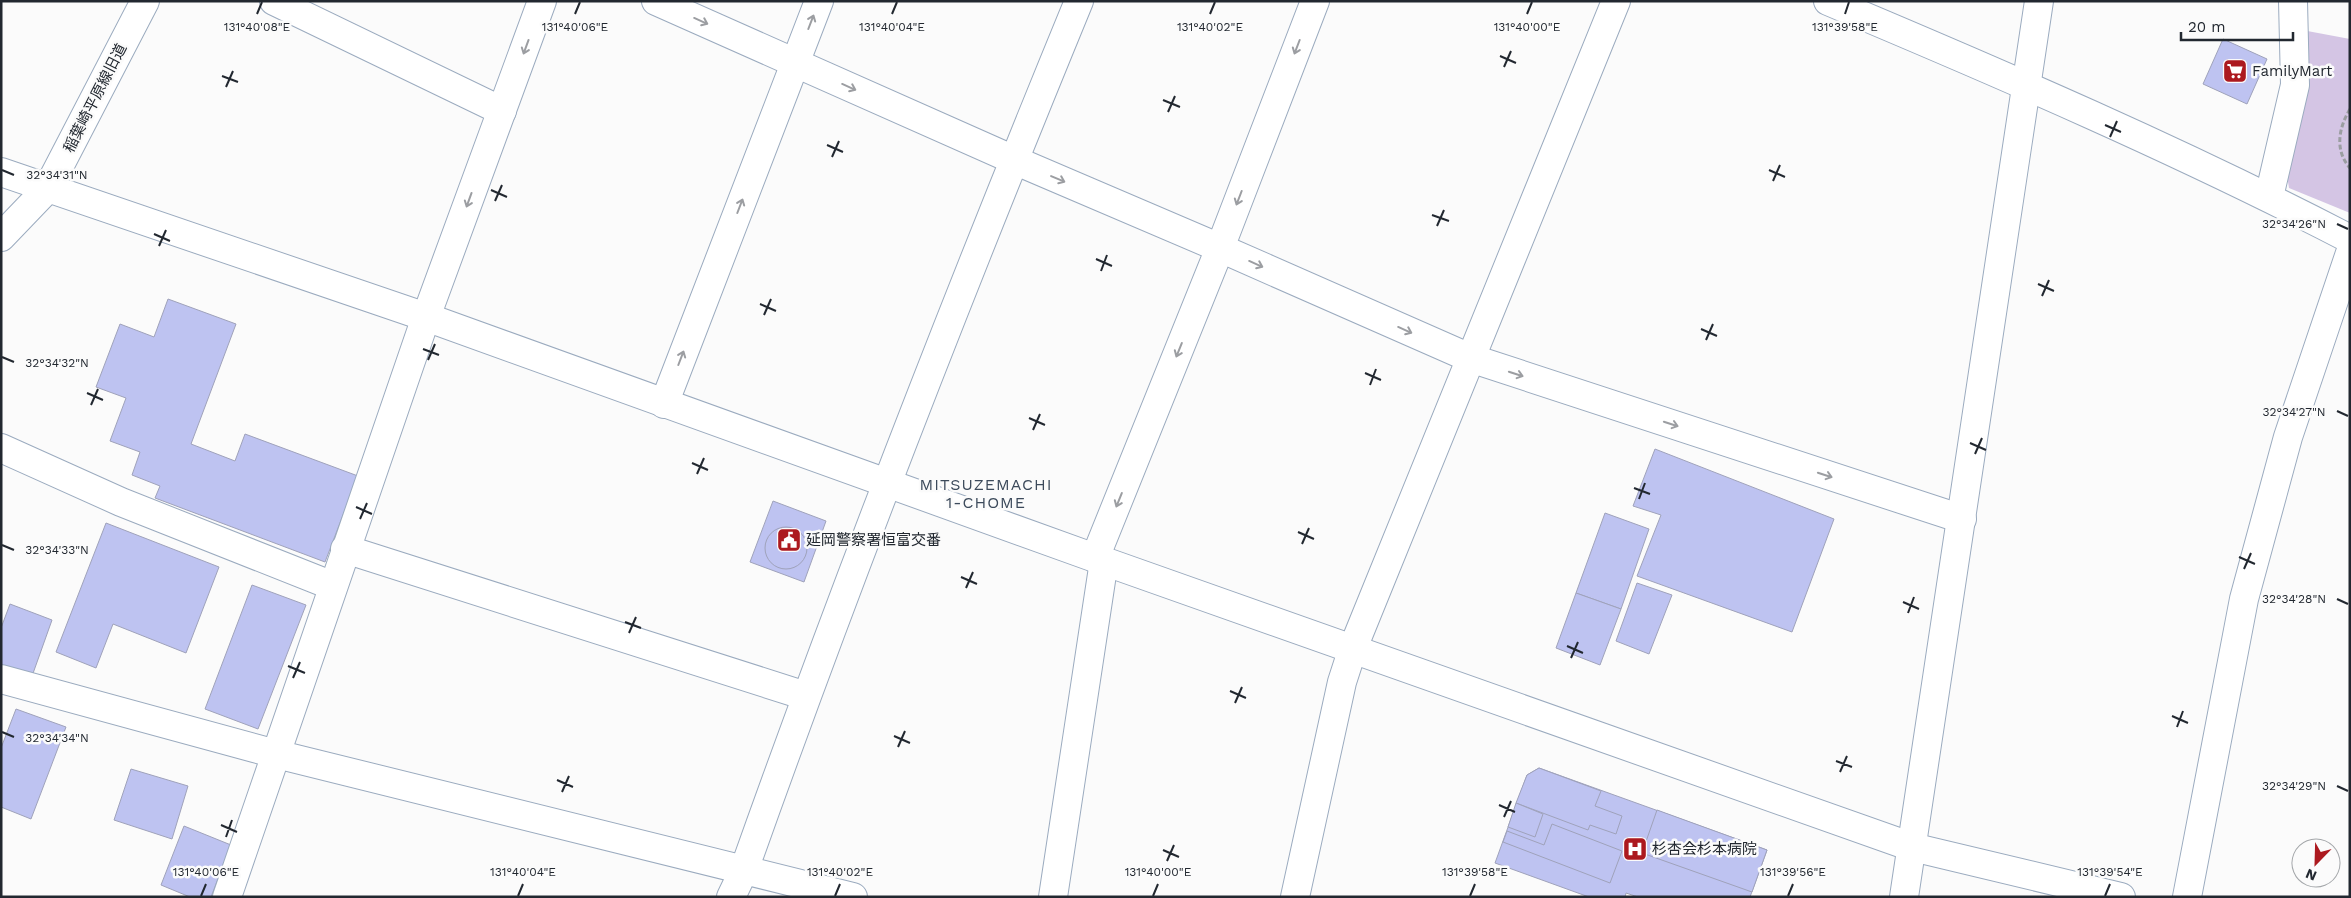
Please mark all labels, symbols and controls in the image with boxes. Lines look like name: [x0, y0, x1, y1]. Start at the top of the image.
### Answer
scale bar: [2181, 10, 2294, 42]
one-way arrow: [806, 15, 816, 30]
one-way arrow: [693, 16, 708, 26]
text: 20 m: [2188, 18, 2226, 36]
text: 131°40'08"E: [224, 20, 291, 34]
text: 131°40'06"E: [542, 20, 609, 34]
text: 131°40'04"E: [859, 20, 925, 34]
text: 131°40'02"E: [1177, 20, 1243, 34]
text: 131°40'00"E: [1494, 20, 1561, 34]
text: 131°39'58"E: [1812, 20, 1878, 34]
one-way arrow: [521, 39, 530, 54]
one-way arrow: [1292, 39, 1301, 54]
street label: 稲葉崎平原線旧道: [60, 40, 130, 156]
supermarket icon: FamilyMart: [2222, 58, 2248, 84]
place label: FamilyMart: [2252, 62, 2333, 80]
one-way arrow: [841, 82, 856, 92]
text: 32°34'31"N: [26, 168, 88, 182]
one-way arrow: [1050, 175, 1065, 185]
one-way arrow: [1234, 190, 1243, 206]
one-way arrow: [464, 192, 473, 207]
one-way arrow: [736, 199, 745, 214]
text: 32°34'26"N: [2262, 217, 2326, 231]
one-way arrow: [1248, 259, 1263, 269]
one-way arrow: [1397, 325, 1412, 335]
one-way arrow: [1174, 342, 1183, 357]
one-way arrow: [677, 351, 686, 366]
text: 32°34'32"N: [25, 356, 89, 370]
one-way arrow: [1508, 369, 1524, 379]
text: 32°34'27"N: [2262, 405, 2326, 419]
one-way arrow: [1662, 420, 1678, 429]
one-way arrow: [1817, 470, 1833, 480]
district label: MITSUZEMACHI 1-CHOME: [920, 475, 1052, 512]
one-way arrow: [1114, 492, 1123, 508]
public building icon: 延岡警察署恒富交番: [776, 527, 802, 553]
place label: 延岡警察署恒富交番: [806, 531, 941, 549]
text: 32°34'33"N: [25, 543, 89, 557]
text: 32°34'28"N: [2262, 592, 2326, 606]
text: 32°34'34"N: [25, 731, 89, 745]
text: 32°34'29"N: [2262, 779, 2326, 793]
hospital icon: 杉杏会杉本病院: [1622, 836, 1648, 862]
north arrow: [2291, 838, 2341, 888]
place label: 杉杏会杉本病院: [1652, 840, 1757, 858]
text: 131°40'06"E: [173, 865, 240, 879]
text: 131°40'04"E: [490, 865, 556, 879]
text: 131°40'02"E: [807, 865, 873, 879]
text: 131°40'00"E: [1125, 865, 1192, 879]
text: 131°39'58"E: [1442, 865, 1508, 879]
text: 131°39'56"E: [1760, 865, 1826, 879]
text: 131°39'54"E: [2077, 865, 2143, 879]
text: N: [2303, 866, 2319, 884]

